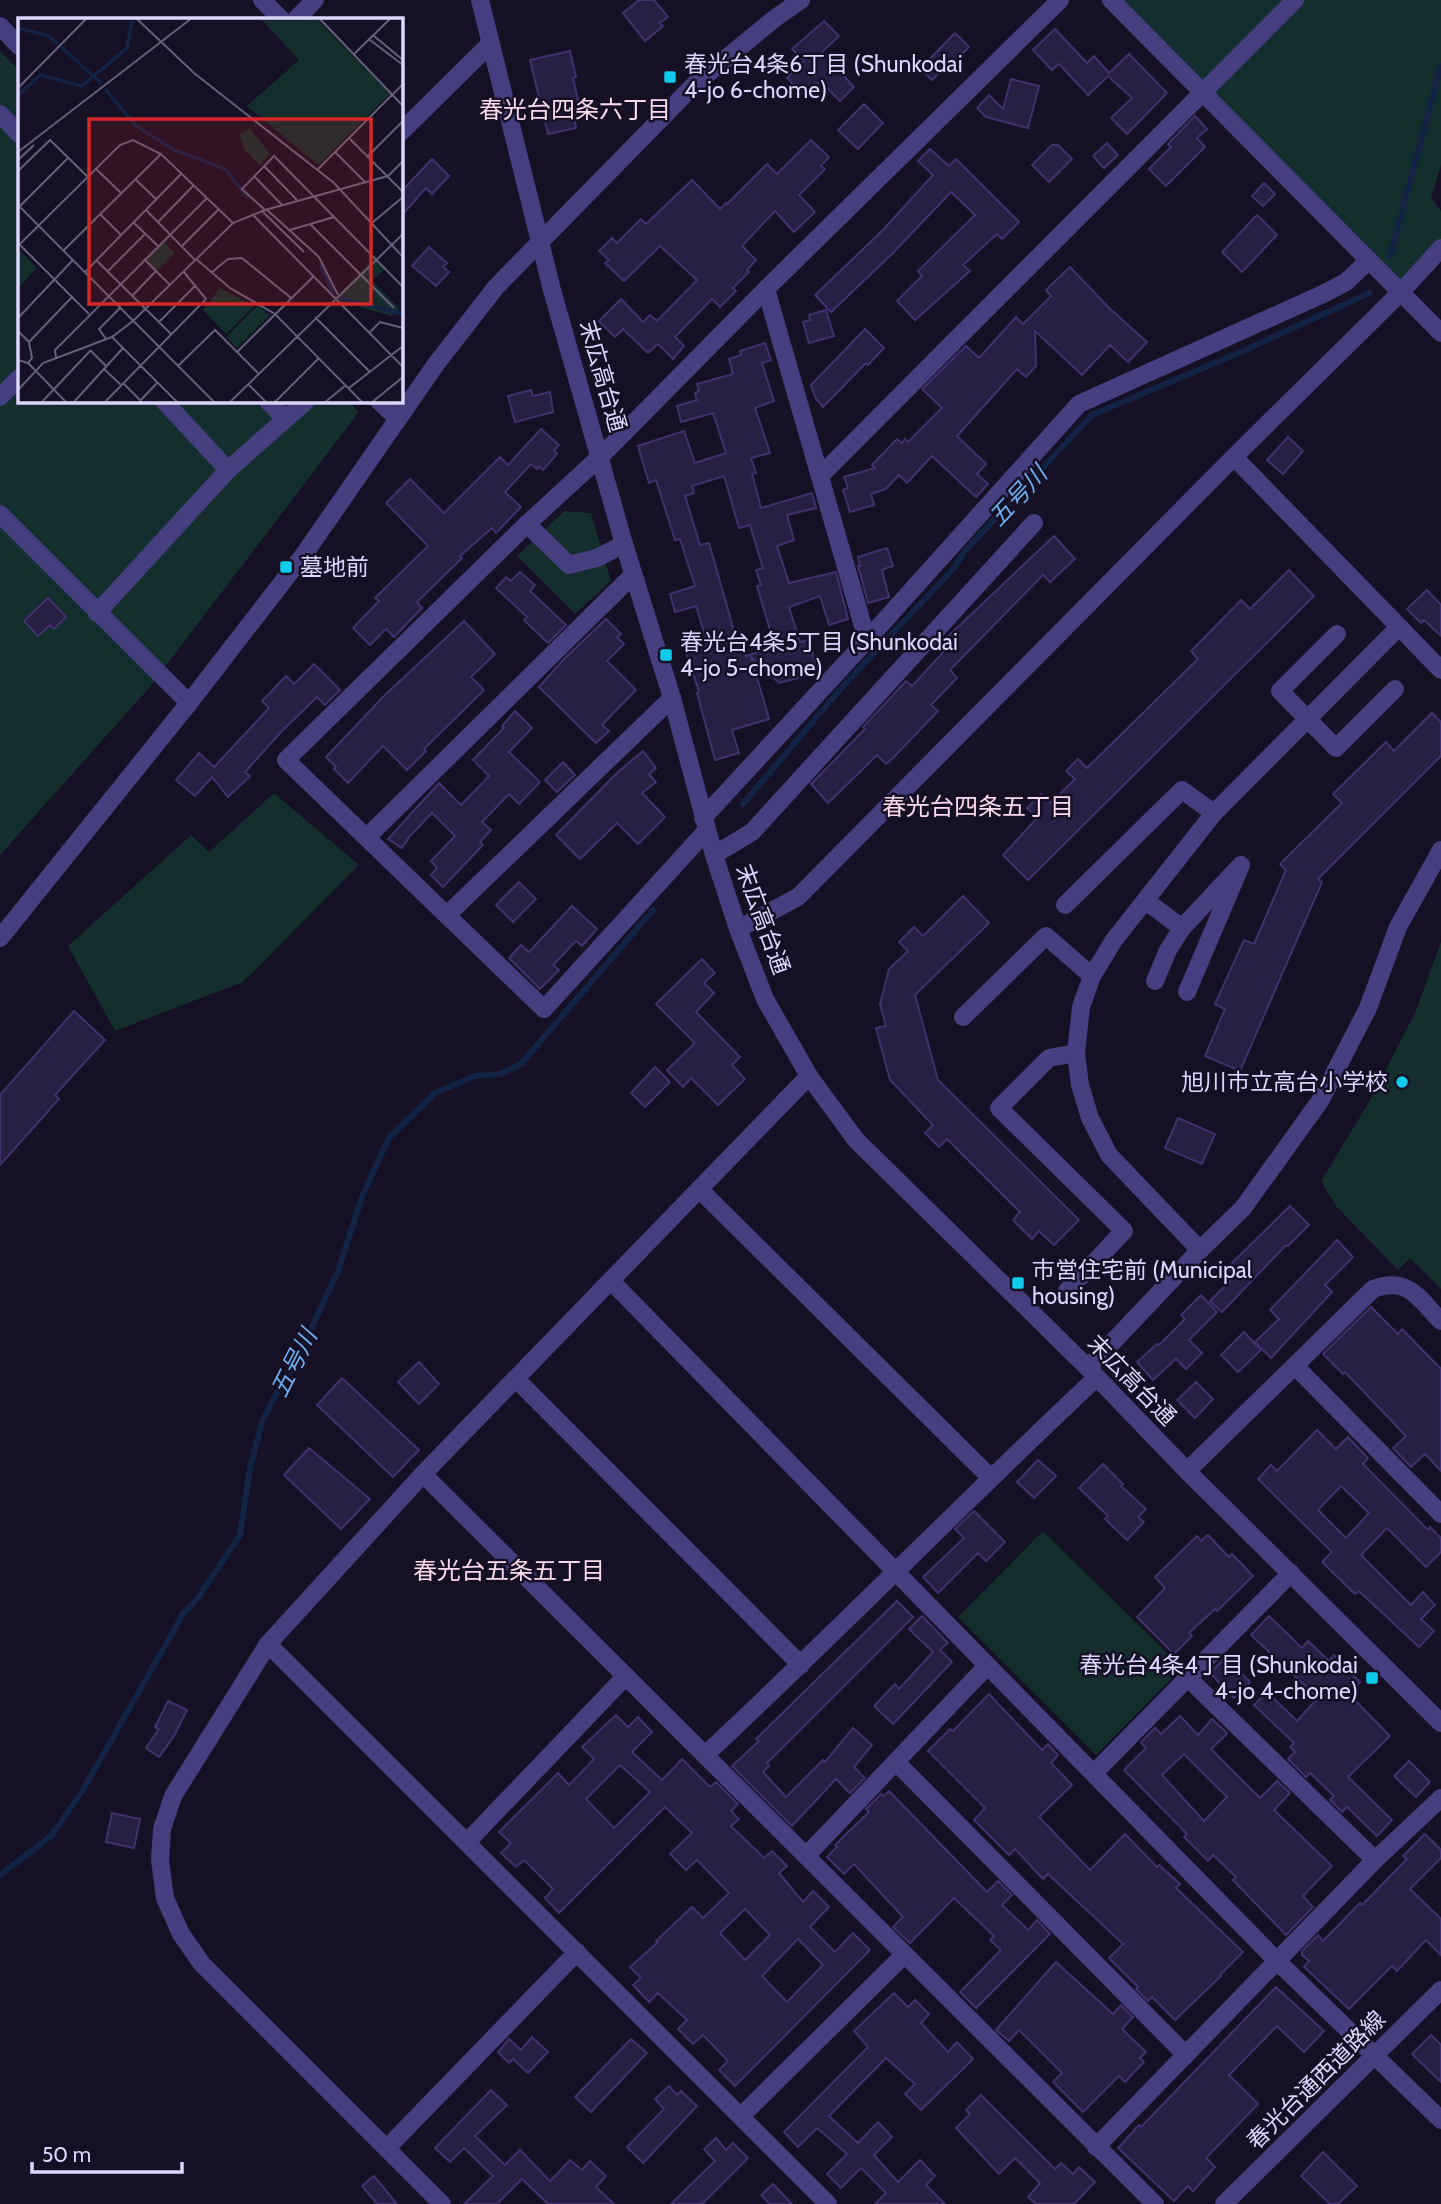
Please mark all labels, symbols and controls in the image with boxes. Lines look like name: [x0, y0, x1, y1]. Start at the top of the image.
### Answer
inset map: [18, 18, 402, 402]
place label: 春光台4条6丁目 (Shunkodai 4-jo 6-chome): [684, 50, 963, 104]
marker: 春光台4条6丁目 (Shunkodai 4-jo 6-chome): [662, 69, 678, 85]
district label: 春光台四条六丁目: [479, 95, 671, 124]
street label: 末広高台通: [574, 317, 632, 435]
water label: 五号川: [982, 457, 1055, 532]
place label: 墓地前: [300, 553, 369, 581]
marker: 墓地前: [278, 559, 294, 575]
place label: 春光台4条5丁目 (Shunkodai 4-jo 5-chome): [680, 628, 958, 682]
marker: 春光台4条5丁目 (Shunkodai 4-jo 5-chome): [658, 647, 674, 663]
district label: 春光台四条五丁目: [882, 792, 1074, 821]
street label: 末広高台通: [730, 860, 796, 978]
place label: 旭川市立高台小学校: [1181, 1068, 1388, 1096]
marker: 旭川市立高台小学校: [1394, 1074, 1410, 1090]
place label: 市営住宅前 (Municipal housing): [1032, 1256, 1253, 1310]
marker: 市営住宅前 (Municipal housing): [1010, 1275, 1026, 1291]
water label: 五号川: [264, 1321, 324, 1401]
street label: 末広高台通: [1082, 1329, 1182, 1431]
district label: 春光台五条五丁目: [413, 1556, 605, 1585]
place label: 春光台4条4丁目 (Shunkodai 4-jo 4-chome): [1079, 1651, 1358, 1705]
marker: 春光台4条4丁目 (Shunkodai 4-jo 4-chome): [1364, 1670, 1380, 1686]
street label: 春光台通西道路線: [1241, 2005, 1391, 2155]
scale bar: [32, 2130, 182, 2174]
text: 50 m: [42, 2142, 91, 2167]

